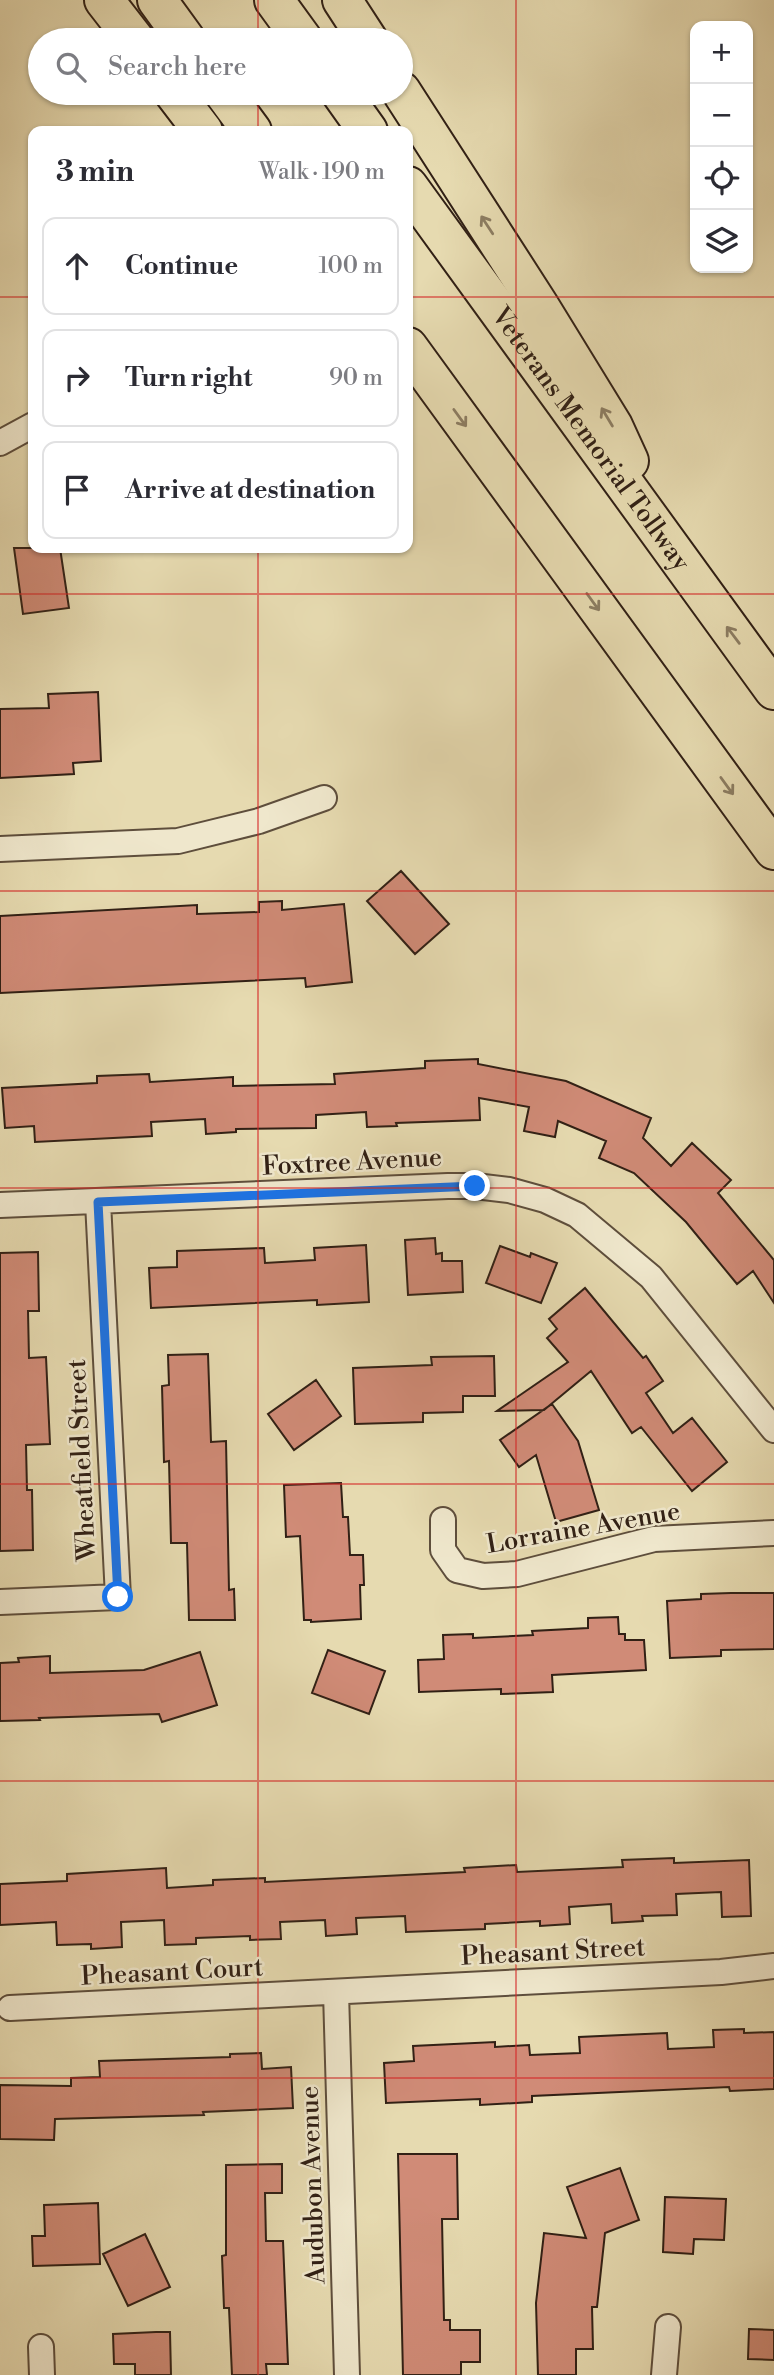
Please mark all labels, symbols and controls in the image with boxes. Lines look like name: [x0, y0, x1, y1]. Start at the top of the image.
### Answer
map controls: [690, 21, 753, 273]
button: +: [690, 21, 753, 84]
search box: [28, 28, 413, 105]
icon: search: [52, 48, 90, 86]
text: Search here: [108, 51, 247, 83]
button: −: [690, 84, 753, 147]
button: locate: [690, 147, 753, 210]
text: 3 min: [56, 153, 134, 191]
text: Walk · 190 m: [259, 158, 385, 186]
button: layers: [690, 210, 753, 273]
one-way arrow: [479, 215, 493, 235]
icon: ahead: [58, 247, 96, 285]
text: Continue: [125, 250, 238, 282]
text: 100 m: [318, 252, 383, 280]
street label: Veterans Memorial Tollway: [484, 300, 697, 577]
icon: right: [58, 359, 96, 397]
text: Turn right: [125, 362, 253, 394]
text: 90 m: [329, 364, 383, 392]
one-way arrow: [452, 408, 467, 427]
one-way arrow: [600, 408, 614, 428]
icon: arrive: [58, 471, 96, 509]
text: Arrive at destination: [125, 474, 375, 506]
one-way arrow: [586, 592, 601, 611]
one-way arrow: [726, 626, 741, 645]
one-way arrow: [720, 776, 734, 795]
street label: Foxtree Avenue: [261, 1141, 443, 1183]
route end: [459, 1170, 490, 1201]
street label: Wheatfield Street: [61, 1358, 103, 1563]
street label: Lorraine Avenue: [484, 1495, 683, 1561]
route start: [102, 1581, 133, 1612]
street label: Pheasant Street: [460, 1931, 646, 1973]
street label: Pheasant Court: [80, 1951, 264, 1993]
street label: Audubon Avenue: [294, 2085, 332, 2285]

